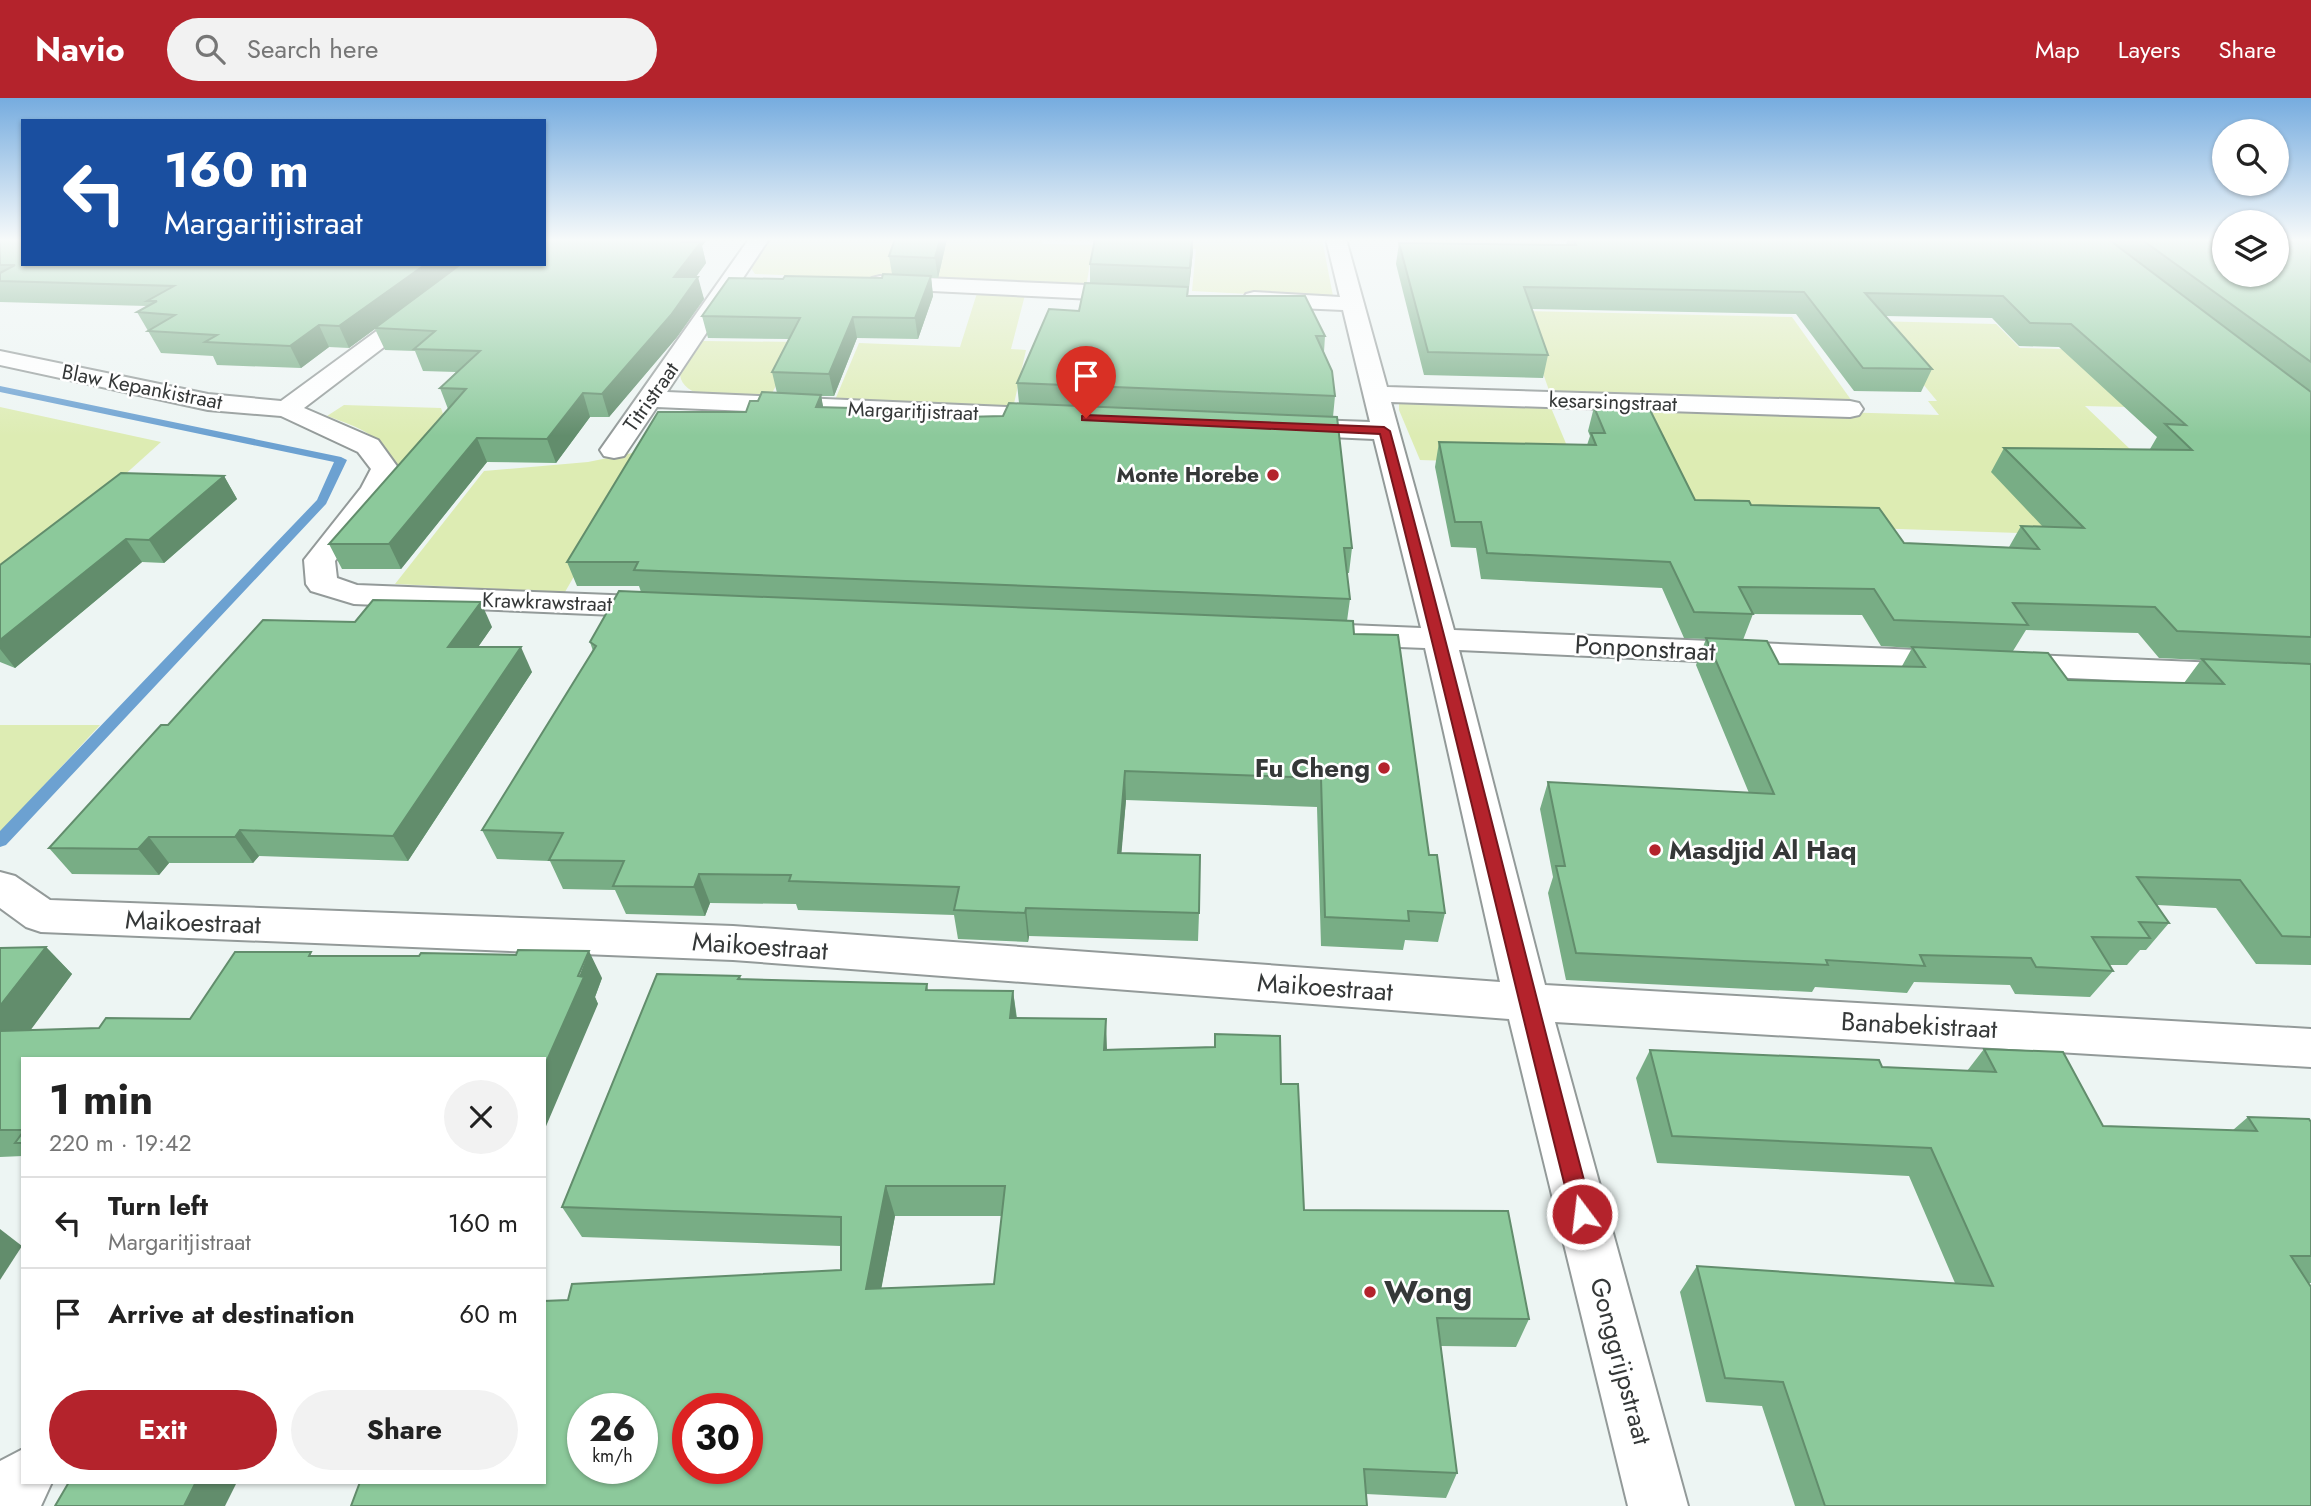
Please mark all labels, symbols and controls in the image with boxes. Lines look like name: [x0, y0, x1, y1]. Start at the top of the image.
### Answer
search box: [167, 18, 657, 81]
text: Navio: [35, 26, 125, 73]
icon: search: [191, 30, 229, 68]
text: Search here: [247, 30, 378, 68]
text: Map: [2035, 32, 2080, 67]
text: Layers: [2118, 32, 2180, 67]
text: Share: [2218, 32, 2276, 67]
map controls: [2212, 119, 2289, 287]
button: search: [2212, 119, 2289, 196]
text: 160 m: [164, 135, 309, 205]
icon: left: [49, 147, 140, 238]
text: Margaritjistraat: [164, 200, 363, 246]
button: layers: [2212, 210, 2289, 287]
pin: [1056, 346, 1116, 418]
street label: Titristraat: [616, 356, 686, 438]
street label: Blaw Kepankistraat: [59, 357, 225, 417]
icon: arrive: [1067, 357, 1105, 395]
street label: kesarsingstraat: [1548, 385, 1678, 419]
street label: Margaritjistraat: [847, 394, 979, 428]
place label: Monte Horebe: [1117, 460, 1259, 490]
marker: Monte Horebe: [1265, 467, 1281, 483]
street label: Krawkrawstraat: [482, 585, 612, 619]
street label: Ponponstraat: [1574, 625, 1717, 671]
place label: Fu Cheng: [1255, 749, 1370, 787]
marker: Fu Cheng: [1376, 760, 1392, 776]
place label: Masdjid Al Haq: [1669, 831, 1857, 869]
marker: Masdjid Al Haq: [1647, 842, 1663, 858]
street label: Maikoestraat: [124, 901, 262, 943]
street label: Maikoestraat: [691, 922, 830, 970]
street label: Maikoestraat: [1256, 963, 1395, 1011]
street label: Banabekistraat: [1840, 1002, 1999, 1048]
text: 1 min: [49, 1069, 153, 1130]
button: close: [444, 1080, 518, 1154]
text: 220 m · 19:42: [49, 1126, 192, 1160]
position arrow: [1545, 1177, 1619, 1251]
text: Turn left: [108, 1187, 208, 1225]
icon: left: [49, 1204, 87, 1242]
text: 160 m: [448, 1204, 518, 1242]
text: Margaritjistraat: [108, 1225, 251, 1259]
place label: Wong: [1384, 1269, 1472, 1315]
street label: Gonggrijpstraat: [1580, 1273, 1662, 1449]
marker: Wong: [1362, 1284, 1378, 1300]
icon: arrive: [49, 1295, 87, 1333]
text: Arrive at destination: [108, 1295, 355, 1333]
text: 60 m: [459, 1295, 518, 1333]
button: Exit: [49, 1390, 277, 1470]
button: Share: [291, 1390, 518, 1470]
speed limit sign: 30: [672, 1393, 763, 1484]
text: 26: [589, 1404, 636, 1454]
text: km/h: [592, 1443, 633, 1469]

